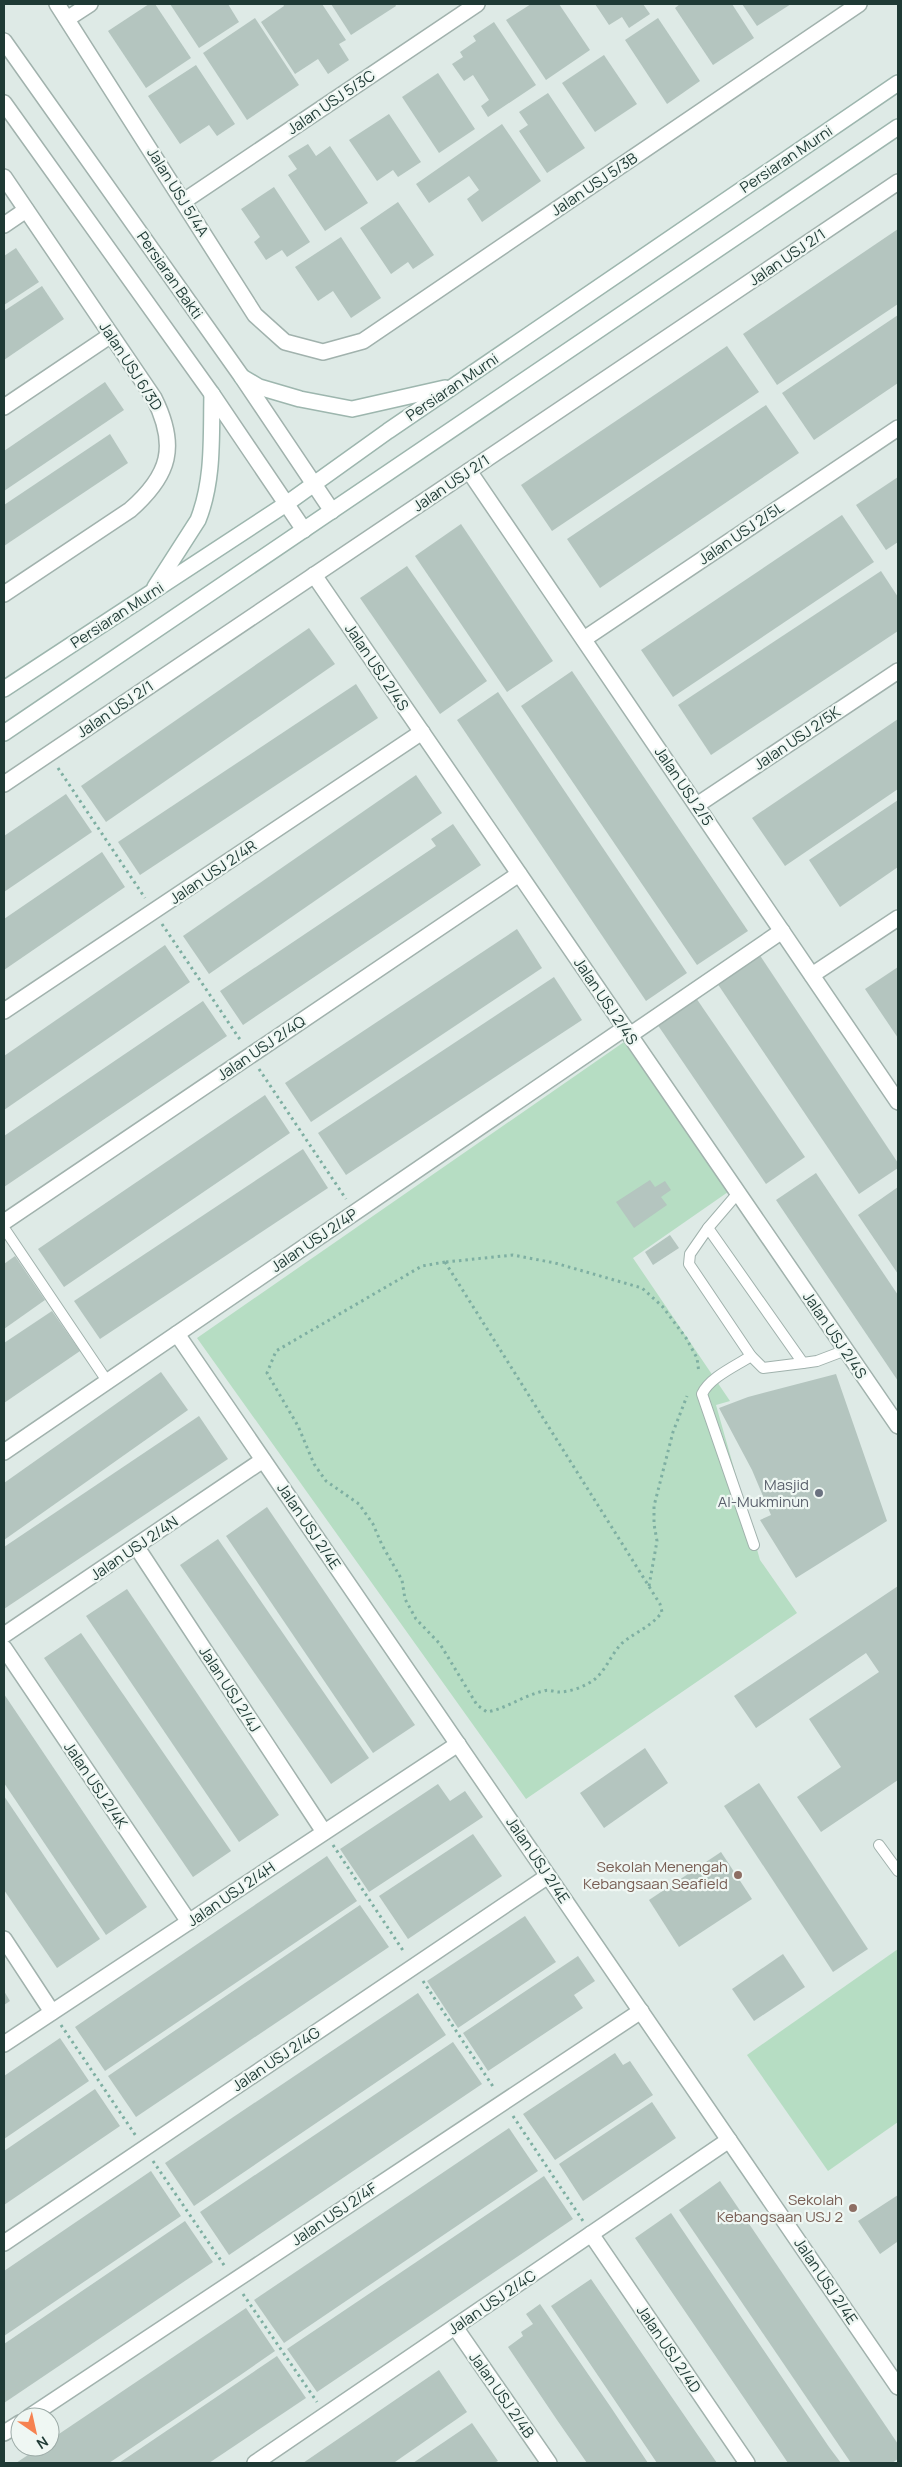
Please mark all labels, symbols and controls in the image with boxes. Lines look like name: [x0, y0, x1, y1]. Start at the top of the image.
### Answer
street label: Jalan USJ 5/3C: [283, 65, 379, 139]
street label: Persiaran Murni: [736, 120, 836, 198]
street label: Jalan USJ 5/4A: [142, 143, 214, 241]
street label: Jalan USJ 5/3B: [547, 147, 641, 221]
street label: Jalan USJ 2/1: [744, 224, 830, 290]
street label: Persiaran Bakti: [132, 227, 208, 323]
street label: Jalan USJ 6/3D: [94, 318, 168, 414]
street label: Persiaran Murni: [402, 348, 502, 426]
street label: Jalan USJ 2/1: [408, 450, 494, 516]
street label: Jalan USJ 2/5L: [694, 496, 788, 569]
street label: Persiaran Murni: [66, 577, 168, 653]
street label: Jalan USJ 2/4S: [340, 619, 414, 715]
street label: Jalan USJ 2/1: [72, 676, 158, 742]
street label: Jalan USJ 2/5K: [750, 701, 844, 775]
street label: Jalan USJ 2/5: [650, 742, 718, 830]
street label: Jalan USJ 2/4R: [165, 835, 261, 909]
street label: Jalan USJ 2/4S: [569, 953, 643, 1049]
street label: Jalan USJ 2/4Q: [213, 1011, 309, 1085]
street label: Jalan USJ 2/4P: [266, 1203, 362, 1277]
street label: Jalan USJ 2/4S: [798, 1287, 872, 1383]
place label: Masjid Al-Mukminun: [718, 1474, 809, 1512]
street label: Jalan USJ 2/4E: [272, 1479, 346, 1573]
marker: Masjid Al-Mukminun: [813, 1487, 825, 1499]
street label: Jalan USJ 2/4N: [86, 1511, 182, 1585]
street label: Jalan USJ 2/4J: [194, 1642, 266, 1736]
street label: Jalan USJ 2/4K: [59, 1738, 133, 1833]
street label: Jalan USJ 2/4E: [501, 1813, 575, 1907]
place label: Sekolah Menengah Kebangsaan Seafield: [583, 1856, 728, 1894]
street label: Jalan USJ 2/4H: [183, 1857, 279, 1931]
marker: Sekolah Menengah Kebangsaan Seafield: [732, 1869, 744, 1881]
street label: Jalan USJ 2/4G: [228, 2022, 325, 2096]
street label: Jalan USJ 2/4F: [287, 2177, 381, 2250]
place label: Sekolah Kebangsaan USJ 2: [717, 2189, 843, 2227]
marker: Sekolah Kebangsaan USJ 2: [847, 2202, 859, 2214]
street label: Jalan USJ 2/4E: [789, 2234, 863, 2328]
street label: Jalan USJ 2/4C: [444, 2265, 540, 2339]
street label: Jalan USJ 2/4D: [632, 2301, 706, 2397]
street label: Jalan USJ 2/4B: [465, 2348, 539, 2442]
north arrow: [10, 2407, 60, 2457]
text: N: [33, 2433, 52, 2454]

